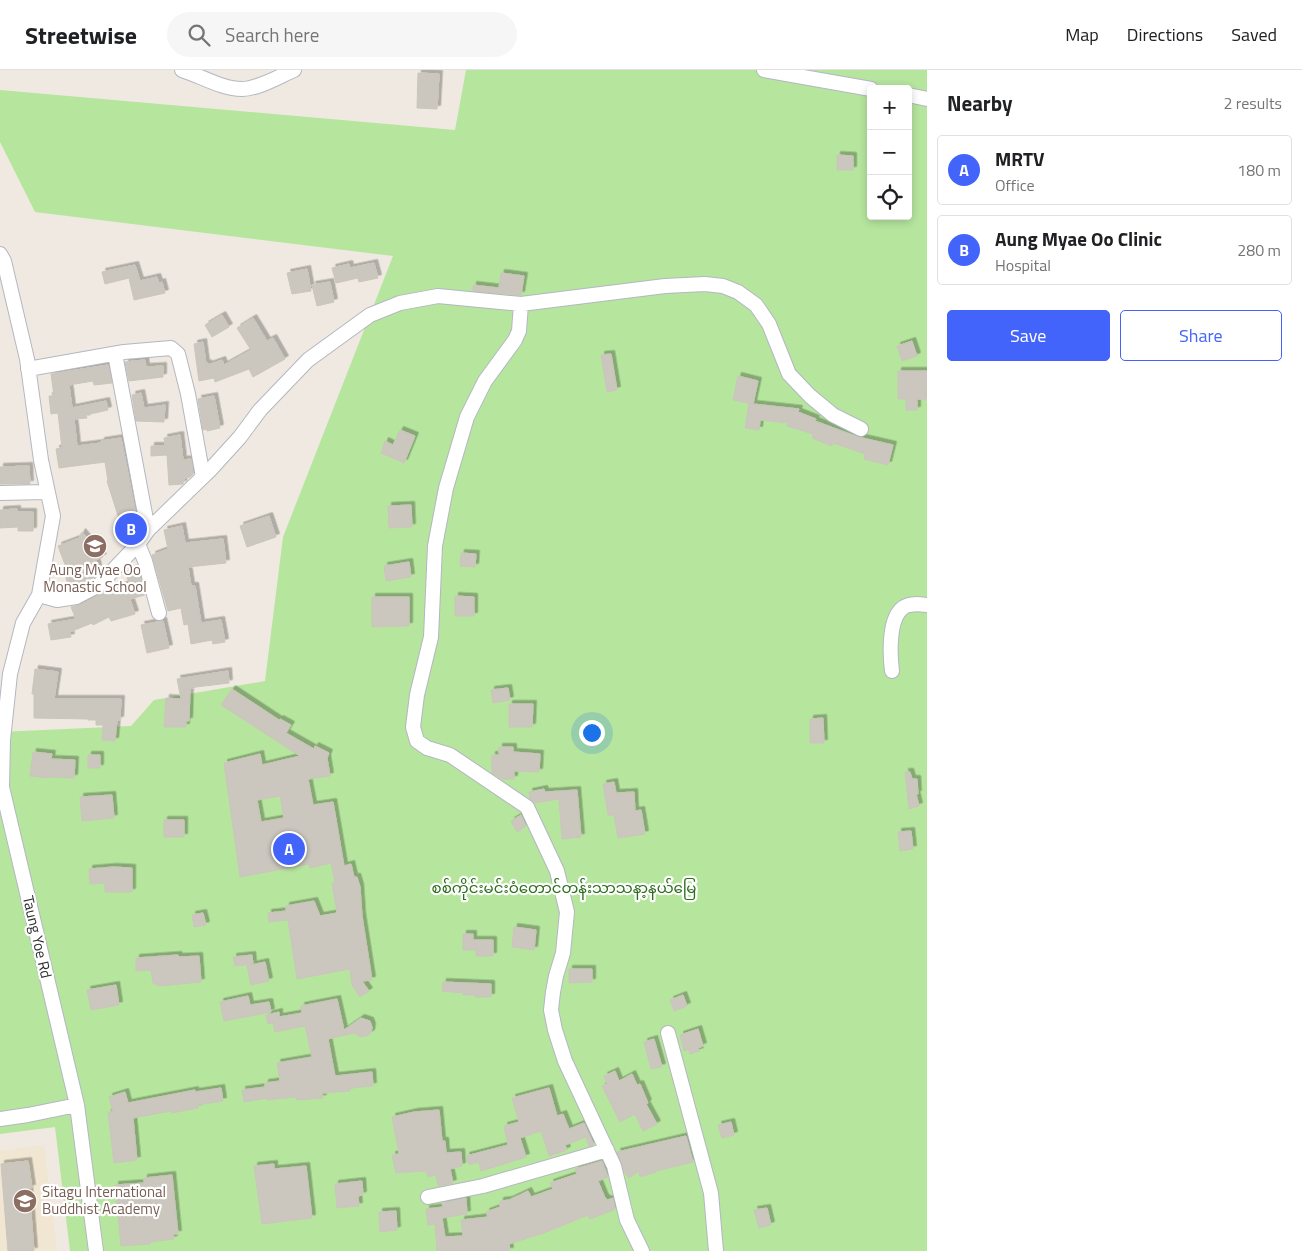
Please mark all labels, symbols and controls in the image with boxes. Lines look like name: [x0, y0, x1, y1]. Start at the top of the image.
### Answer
search box: [167, 12, 517, 57]
text: Streetwise: [25, 17, 137, 53]
text: Search here: [225, 20, 319, 49]
icon: search: [185, 21, 213, 49]
text: Map: [1065, 21, 1099, 48]
text: Directions: [1127, 21, 1203, 48]
text: Saved: [1231, 21, 1277, 48]
map controls: [867, 85, 912, 220]
button: +: [867, 85, 912, 130]
text: Nearby: [947, 87, 1012, 119]
text: 2 results: [1223, 91, 1282, 115]
button: −: [867, 130, 912, 175]
text: MRTV: [995, 144, 1045, 173]
text: A: [959, 158, 969, 182]
text: 180 m: [1237, 158, 1281, 182]
text: Office: [995, 173, 1035, 197]
button: locate: [867, 175, 912, 220]
text: Aung Myae Oo Clinic: [995, 224, 1162, 253]
text: B: [959, 238, 969, 262]
text: 280 m: [1237, 238, 1281, 262]
text: Hospital: [995, 253, 1051, 277]
button: Save: [947, 310, 1110, 361]
button: Share: [1120, 310, 1282, 361]
pin: B: [115, 510, 147, 548]
school or university icon: Aung Myae Oo Monastic School: [82, 533, 108, 559]
place label: Aung Myae Oo Monastic School: [43, 558, 147, 598]
your location: [579, 720, 605, 746]
pin: A: [273, 830, 305, 868]
park label: စစ်ကိုင်းမင်းဝံတောင်တန်းသာသနာ့နယ်မြေ: [432, 876, 696, 900]
street label: Taung Yoe Rd: [17, 893, 58, 980]
place label: Sitagu International Buddhist Academy: [42, 1180, 166, 1220]
school or university icon: Sitagu International Buddhist Academy: [12, 1188, 38, 1214]

